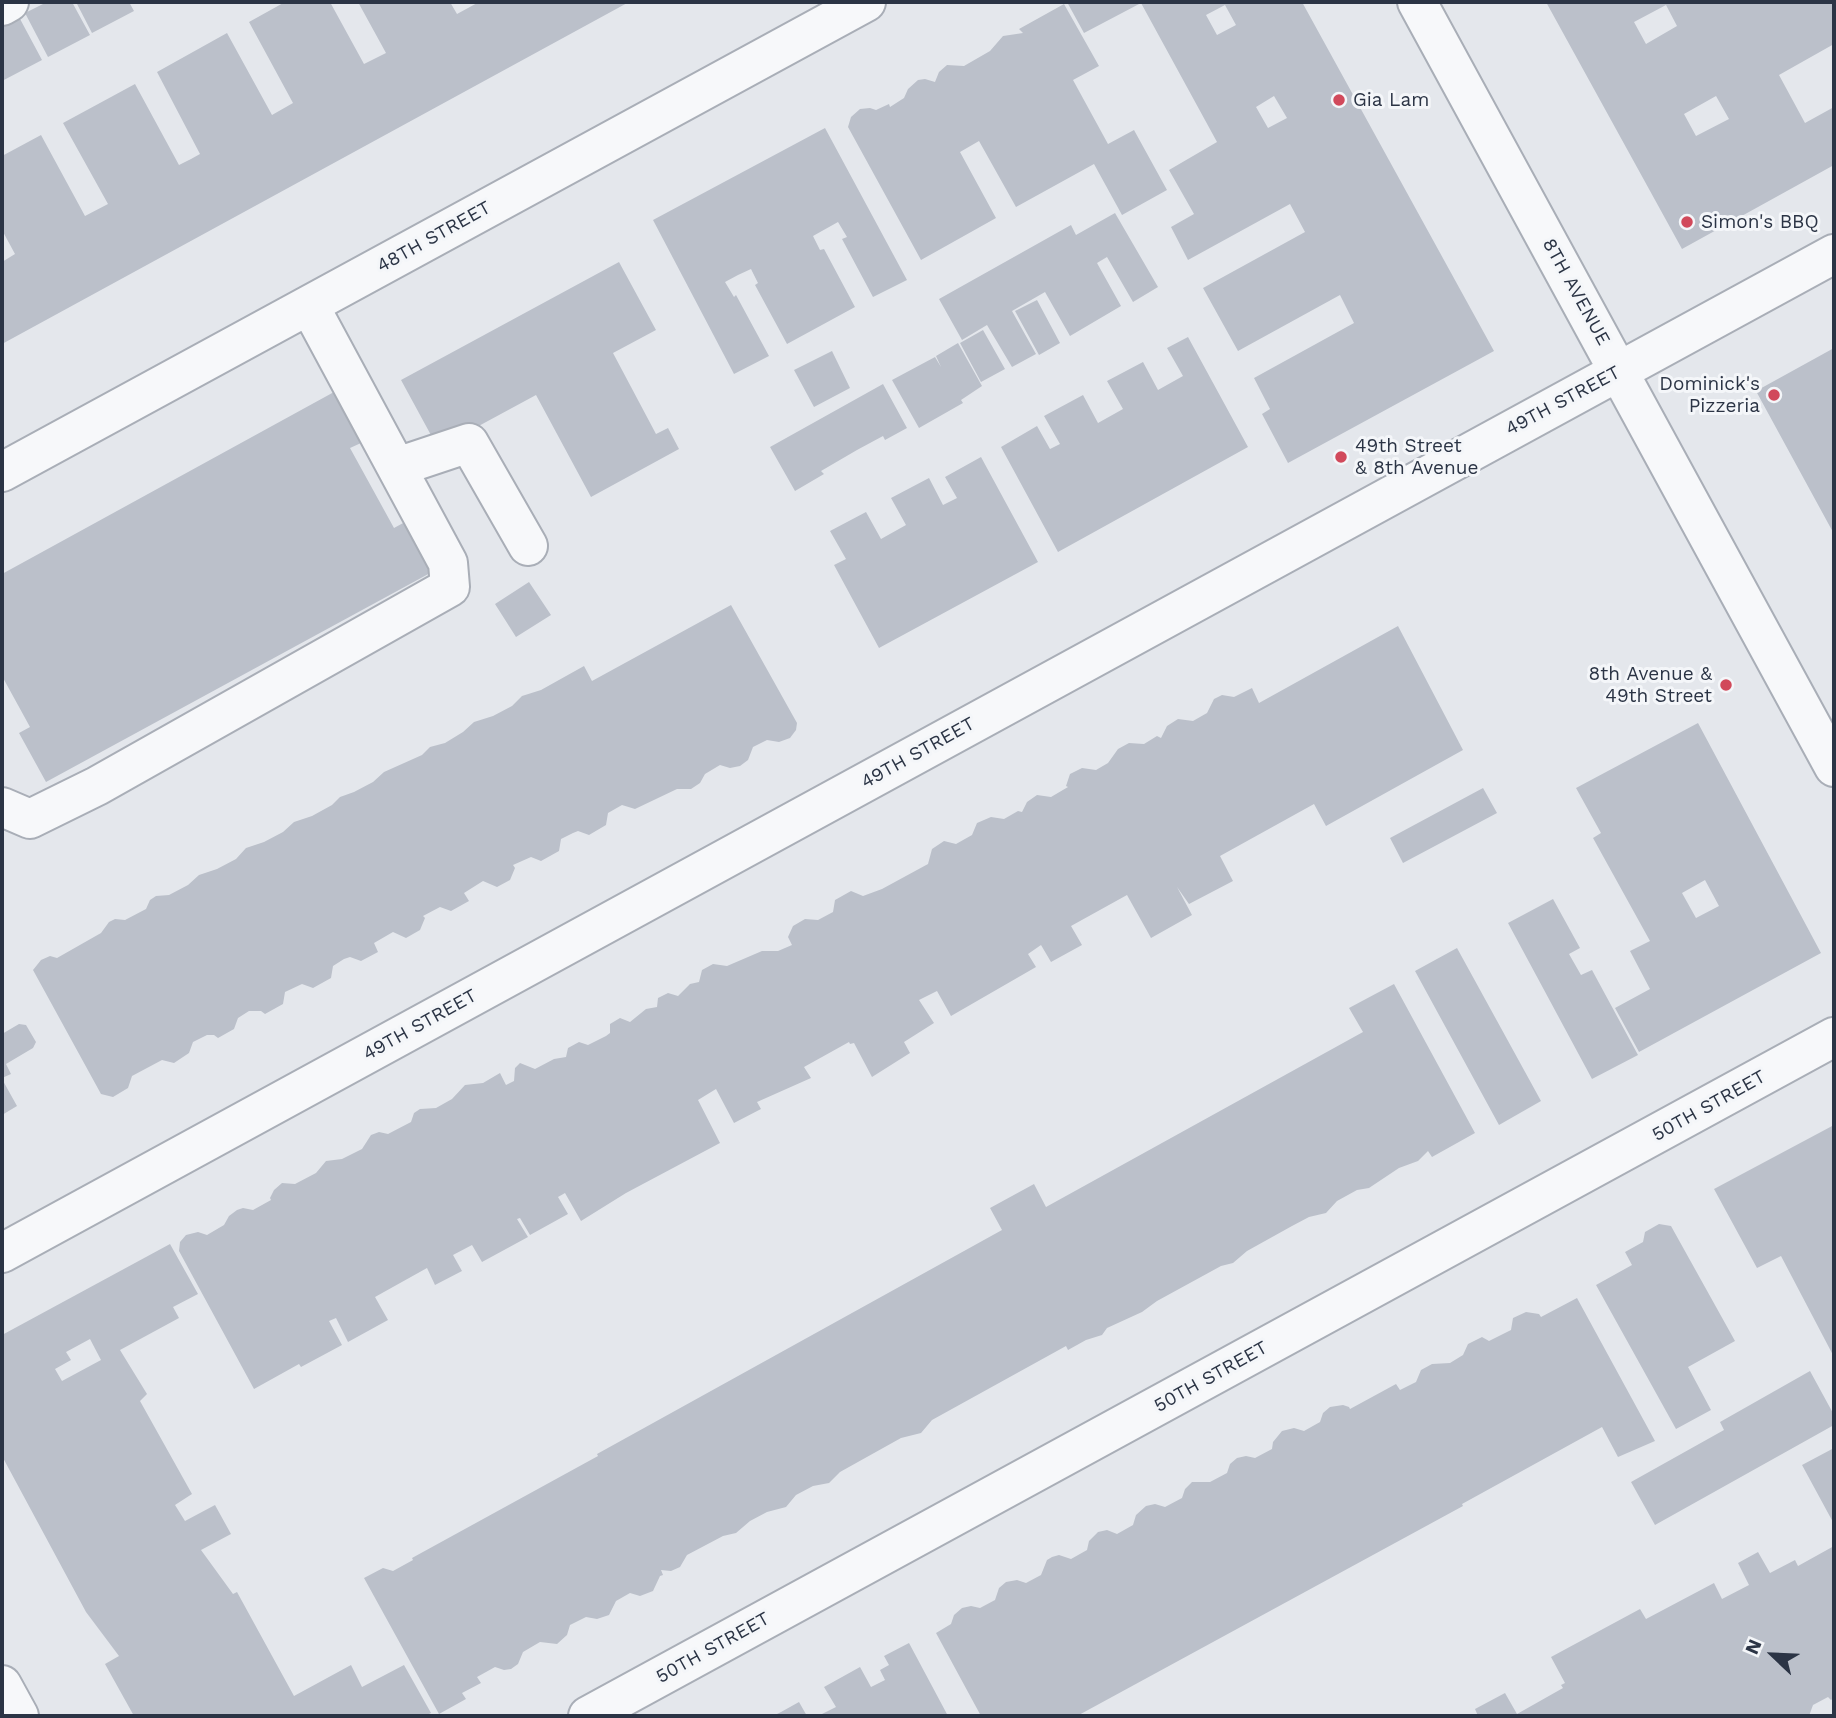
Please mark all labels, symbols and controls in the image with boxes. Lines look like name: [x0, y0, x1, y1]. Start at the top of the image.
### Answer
place label: Gia Lam: [1353, 89, 1429, 111]
marker: Gia Lam: [1331, 92, 1347, 108]
street label: 48TH STREET: [373, 196, 495, 278]
place label: Simon's BBQ: [1701, 211, 1819, 233]
marker: Simon's BBQ: [1679, 214, 1695, 230]
street label: 8TH AVENUE: [1537, 234, 1615, 350]
street label: 49TH STREET: [1502, 361, 1624, 441]
place label: Dominick's Pizzeria: [1659, 373, 1760, 417]
marker: Dominick's Pizzeria: [1766, 387, 1782, 403]
place label: 49th Street & 8th Avenue: [1355, 435, 1478, 479]
marker: 49th Street & 8th Avenue: [1333, 449, 1349, 465]
place label: 8th Avenue & 49th Street: [1589, 663, 1712, 707]
marker: 8th Avenue & 49th Street: [1718, 677, 1734, 693]
street label: 49TH STREET: [857, 712, 979, 794]
street label: 49TH STREET: [359, 984, 481, 1066]
street label: 50TH STREET: [1648, 1065, 1770, 1147]
street label: 50TH STREET: [1150, 1336, 1272, 1418]
street label: 50TH STREET: [652, 1607, 774, 1689]
north arrow: [1738, 1620, 1808, 1690]
text: N: [1740, 1636, 1767, 1658]

